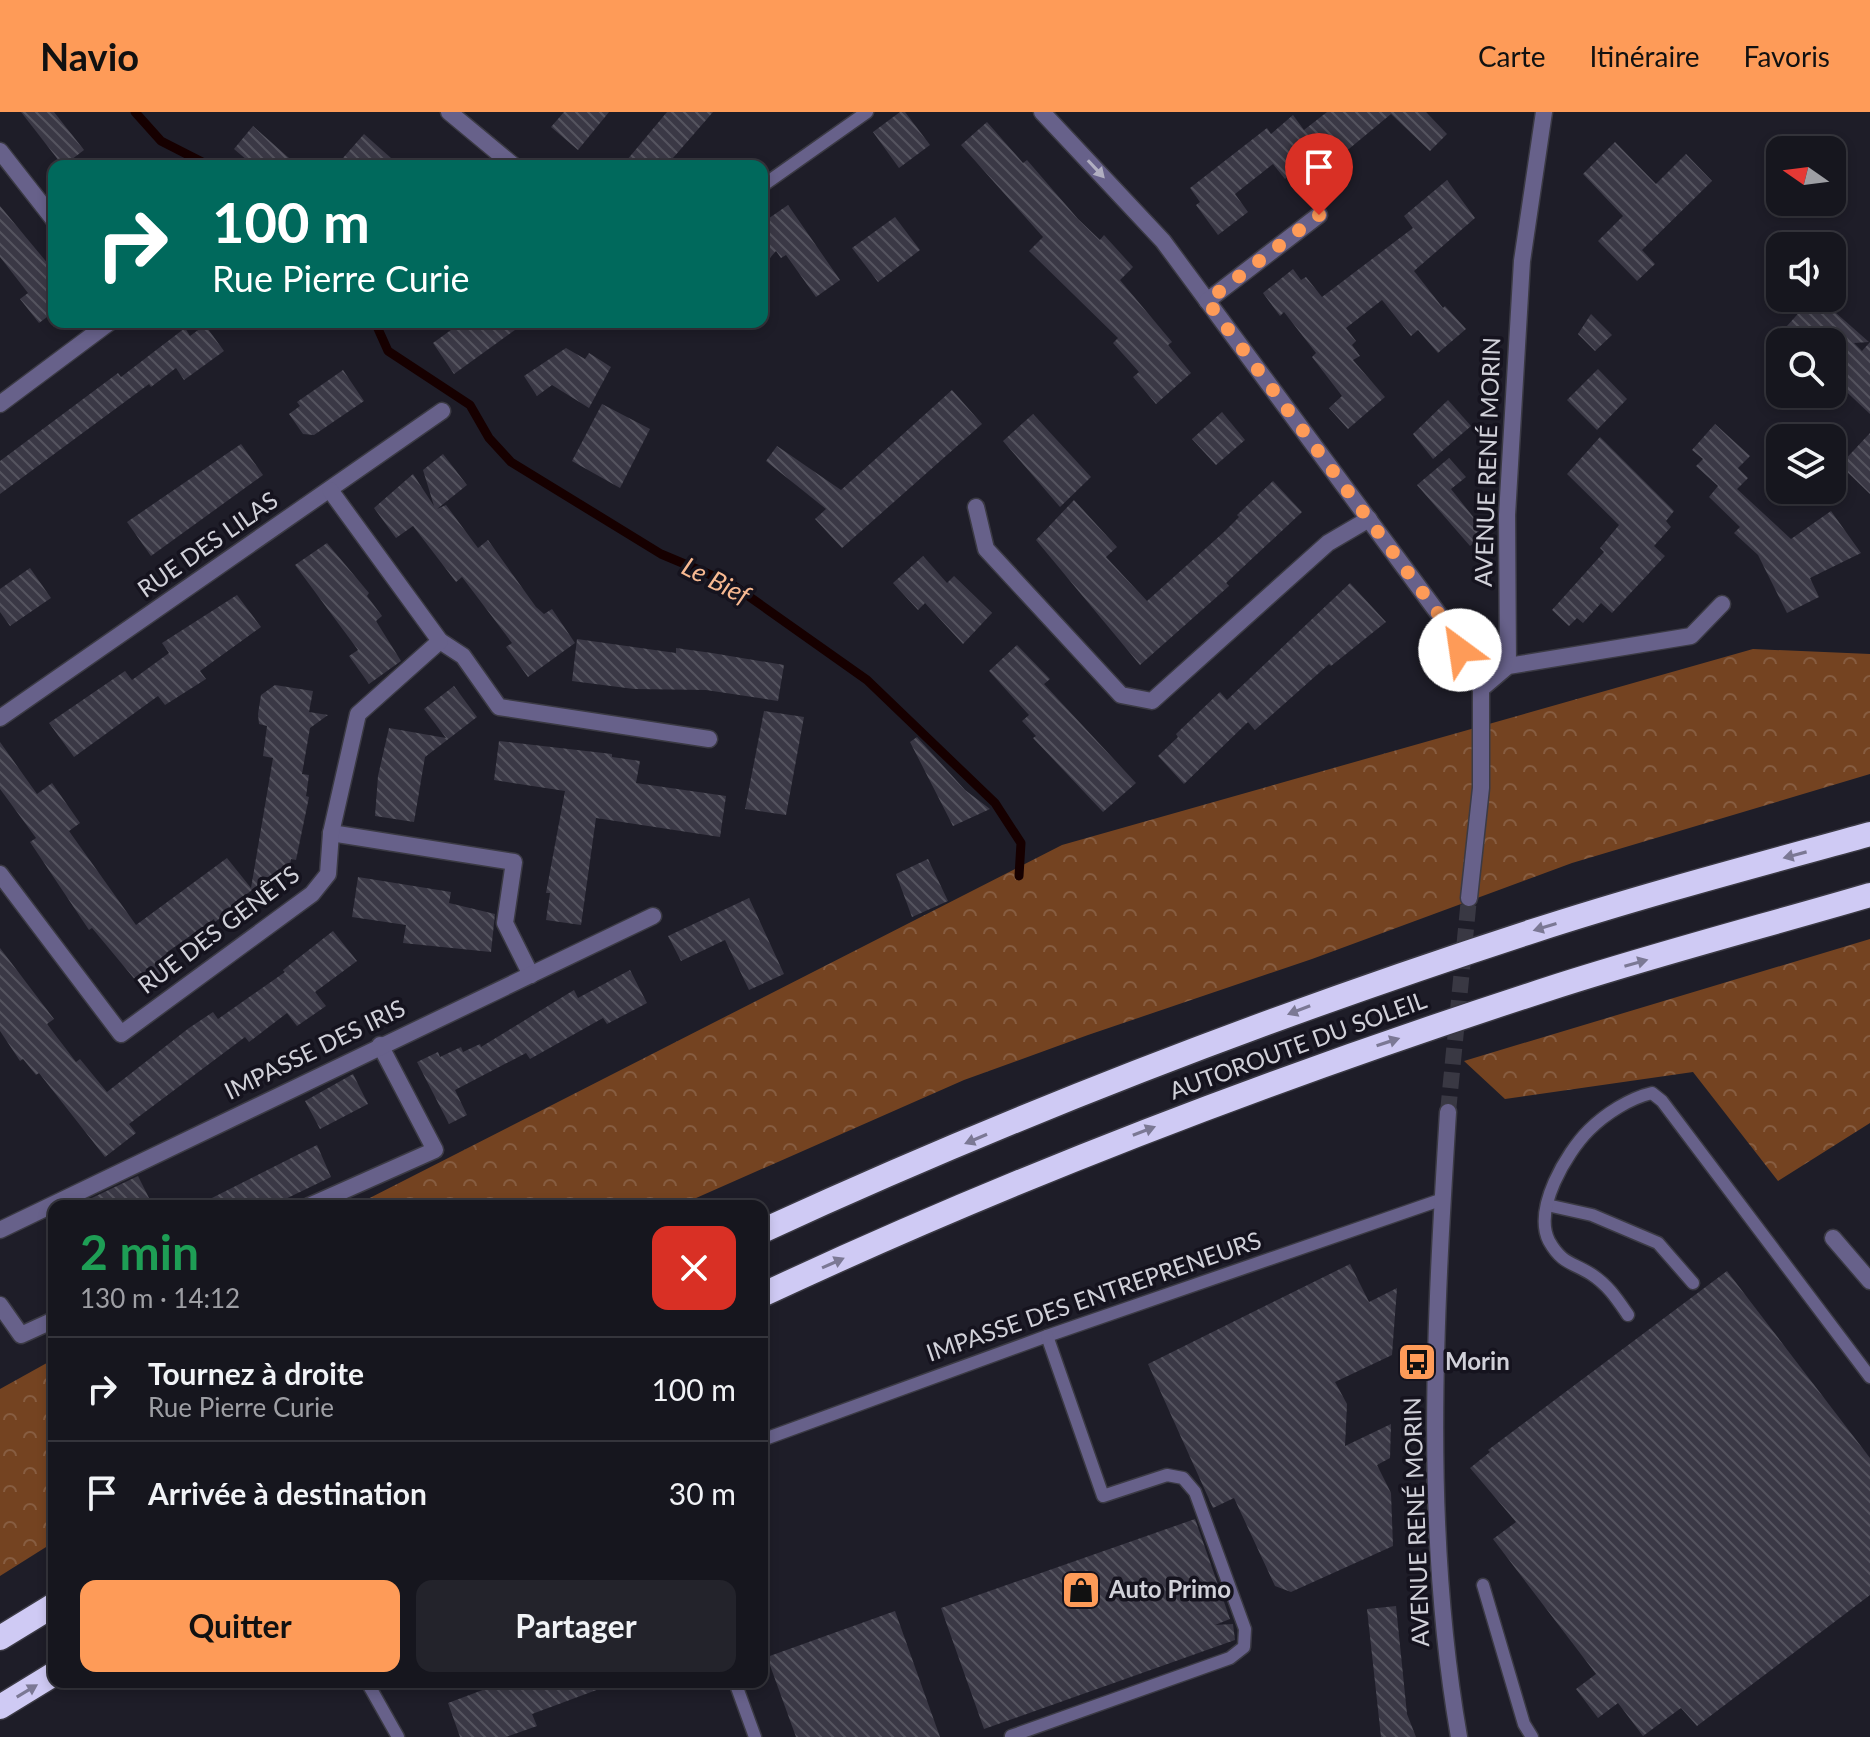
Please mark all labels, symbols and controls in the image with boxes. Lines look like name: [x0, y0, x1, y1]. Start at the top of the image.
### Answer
text: Navio: [40, 33, 139, 79]
text: Carte: [1478, 39, 1545, 73]
text: Itinéraire: [1589, 39, 1700, 73]
text: Favoris: [1744, 39, 1830, 73]
pin: [1285, 133, 1353, 215]
north arrow: [1766, 136, 1846, 216]
map controls: [1766, 136, 1846, 504]
icon: arrive: [1297, 145, 1341, 189]
one-way arrow: [1086, 159, 1104, 178]
text: 100 m: [212, 188, 370, 255]
icon: right: [80, 192, 184, 296]
button: sound: [1766, 232, 1846, 312]
text: Rue Pierre Curie: [212, 256, 470, 300]
button: search: [1766, 328, 1846, 408]
street label: AVENUE RENÉ MORIN: [1468, 337, 1505, 587]
button: layers: [1766, 424, 1846, 504]
street label: RUE DES LILAS: [131, 485, 283, 603]
water label: Le Bief: [677, 550, 757, 611]
position arrow: [1418, 608, 1502, 692]
one-way arrow: [1782, 849, 1806, 862]
street label: RUE DES GENÊTS: [132, 859, 305, 999]
one-way arrow: [1533, 921, 1557, 934]
one-way arrow: [1624, 956, 1648, 969]
street label: AUTOROUTE DU SOLEIL: [1165, 985, 1430, 1105]
street label: IMPASSE DES IRIS: [219, 992, 409, 1105]
one-way arrow: [1287, 1004, 1311, 1017]
one-way arrow: [1377, 1036, 1401, 1048]
one-way arrow: [1132, 1125, 1156, 1137]
one-way arrow: [964, 1132, 988, 1145]
text: 2 min: [80, 1223, 199, 1280]
street label: IMPASSE DES ENTREPRENEURS: [922, 1225, 1265, 1367]
button: close: [652, 1226, 736, 1310]
one-way arrow: [821, 1256, 845, 1269]
text: 130 m · 14:12: [80, 1282, 240, 1314]
bus stop icon: Morin: [1396, 1341, 1438, 1383]
place label: Morin: [1445, 1346, 1510, 1375]
text: Tournez à droite: [148, 1355, 364, 1391]
icon: right: [80, 1367, 124, 1411]
text: 100 m: [651, 1371, 736, 1407]
text: Rue Pierre Curie: [148, 1391, 334, 1423]
street label: AVENUE RENÉ MORIN: [1397, 1397, 1434, 1647]
icon: arrive: [80, 1471, 124, 1515]
text: Arrivée à destination: [148, 1475, 427, 1511]
text: 30 m: [669, 1475, 736, 1511]
shop icon: Auto Primo: [1060, 1569, 1102, 1611]
place label: Auto Primo: [1108, 1574, 1231, 1603]
button: Quitter: [80, 1580, 400, 1672]
button: Partager: [416, 1580, 736, 1672]
one-way arrow: [16, 1684, 38, 1698]

